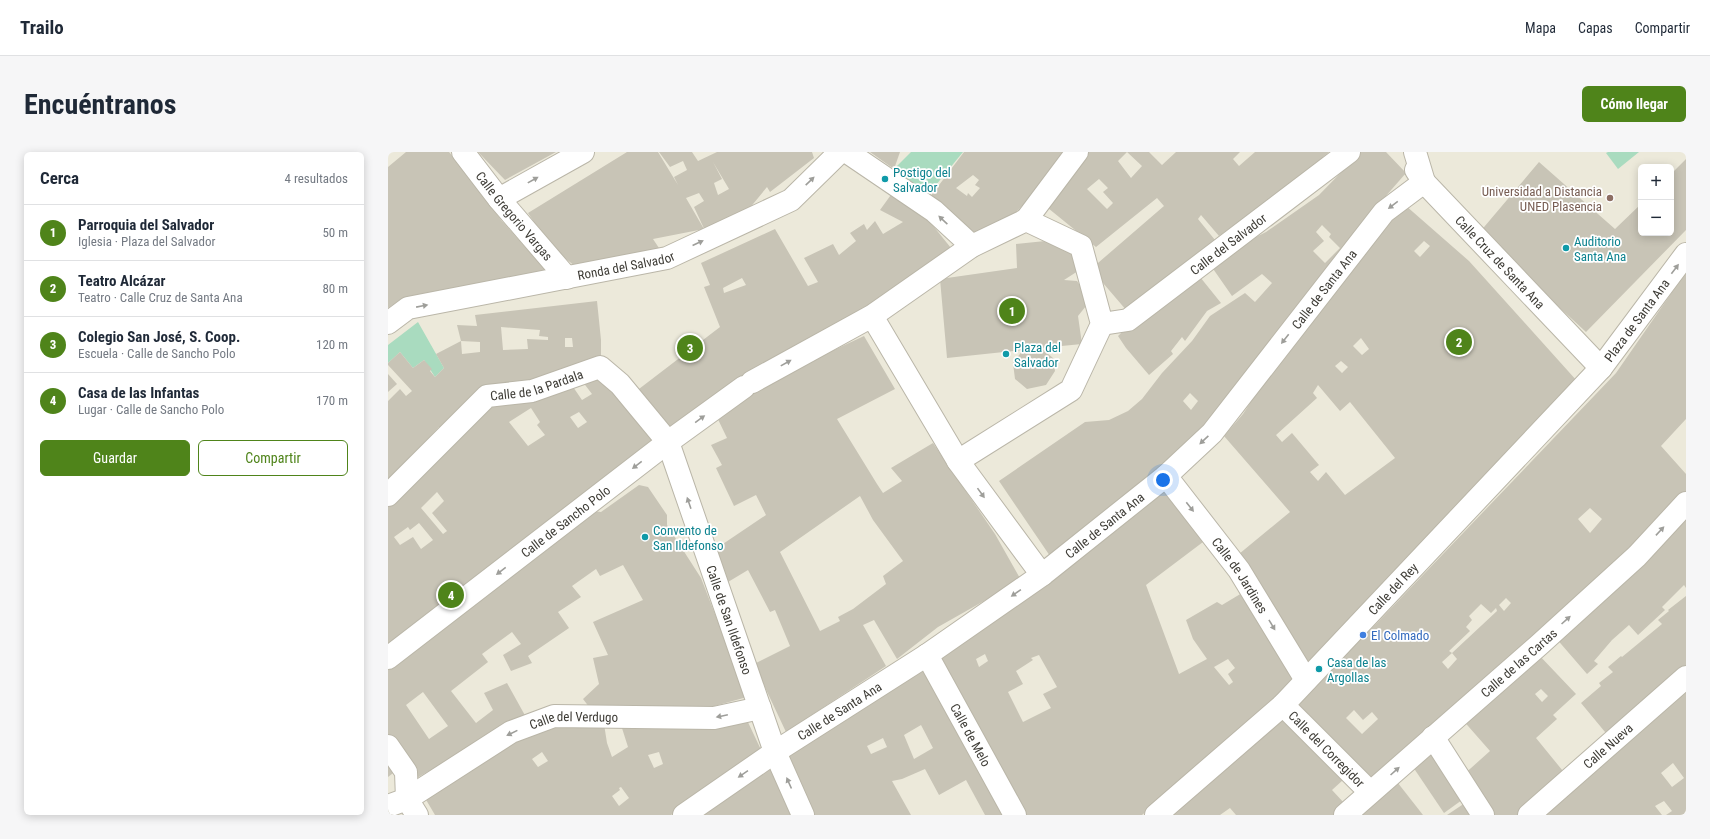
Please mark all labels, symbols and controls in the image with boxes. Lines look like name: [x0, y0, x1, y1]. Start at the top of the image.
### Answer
text: Trailo: [20, 16, 64, 39]
text: Mapa: [1525, 20, 1556, 36]
text: Capas: [1578, 20, 1613, 36]
text: Compartir: [1635, 20, 1690, 36]
button: Cómo llegar: [1582, 86, 1686, 122]
text: Encuéntranos: [24, 88, 176, 121]
map controls: [1638, 164, 1674, 236]
button: +: [1638, 164, 1674, 200]
place label: Postigo del Salvador: [893, 165, 951, 195]
text: Cerca: [40, 168, 79, 188]
street label: Calle Gregorio Vargas: [473, 168, 556, 263]
text: 4 resultados: [284, 171, 348, 186]
marker: Postigo del Salvador: [880, 174, 890, 184]
one-way arrow: [527, 176, 539, 183]
one-way arrow: [805, 176, 815, 186]
place label: Universidad a Distancia UNED Plasencia: [1482, 184, 1602, 214]
marker: Universidad a Distancia UNED Plasencia: [1605, 193, 1615, 203]
button: −: [1638, 200, 1674, 236]
one-way arrow: [1387, 201, 1398, 209]
street label: Calle del Salvador: [1187, 210, 1269, 278]
street label: Calle Cruz de Santa Ana: [1452, 212, 1548, 312]
one-way arrow: [938, 215, 948, 224]
text: Parroquia del Salvador: [78, 216, 214, 234]
text: 1: [50, 225, 56, 240]
text: 50 m: [322, 225, 348, 240]
text: Iglesia · Plaza del Salvador: [78, 234, 215, 249]
place label: Auditorio Santa Ana: [1574, 234, 1626, 264]
one-way arrow: [692, 240, 704, 246]
marker: Auditorio Santa Ana: [1561, 243, 1571, 253]
street label: Calle de Santa Ana: [1288, 246, 1360, 332]
street label: Ronda del Salvador: [576, 248, 677, 283]
one-way arrow: [1670, 264, 1679, 275]
text: Teatro Alcázar: [78, 272, 165, 290]
street label: Plaza de Santa Ana: [1601, 276, 1672, 364]
text: 2: [50, 281, 56, 296]
text: 80 m: [322, 281, 348, 296]
text: Teatro · Calle Cruz de Santa Ana: [78, 290, 243, 305]
pin: 1: [999, 296, 1025, 326]
one-way arrow: [416, 302, 428, 308]
pin: 2: [1446, 327, 1472, 357]
text: Colegio San José, S. Coop.: [78, 328, 240, 346]
pin: 3: [677, 333, 703, 363]
one-way arrow: [1281, 334, 1289, 344]
text: 3: [50, 337, 56, 352]
text: 120 m: [316, 337, 348, 352]
place label: Plaza del Salvador: [1014, 340, 1061, 370]
text: Escuela · Calle de Sancho Polo: [78, 346, 236, 361]
marker: Plaza del Salvador: [1001, 349, 1011, 359]
one-way arrow: [781, 360, 792, 367]
street label: Calle de la Pardala: [489, 366, 585, 403]
text: Casa de las Infantas: [78, 384, 199, 402]
text: 4: [50, 393, 56, 408]
text: 170 m: [316, 393, 348, 408]
text: Lugar · Calle de Sancho Polo: [78, 402, 224, 417]
one-way arrow: [694, 415, 705, 423]
one-way arrow: [1199, 436, 1209, 445]
button: Guardar: [40, 440, 190, 476]
button: Compartir: [198, 440, 348, 476]
one-way arrow: [632, 461, 643, 470]
your location: [1153, 470, 1173, 490]
street label: Calle de Sancho Polo: [518, 482, 613, 560]
one-way arrow: [977, 487, 986, 498]
street label: Calle de Santa Ana: [1062, 489, 1147, 561]
one-way arrow: [686, 497, 692, 509]
one-way arrow: [1186, 501, 1194, 512]
place label: Convento de San Ildefonso: [653, 523, 723, 553]
one-way arrow: [1655, 526, 1664, 535]
marker: Convento de San Ildefonso: [640, 532, 650, 542]
street label: Calle de Jardines: [1209, 534, 1271, 616]
street label: Calle del Rey: [1365, 559, 1421, 618]
street label: Calle de San Ildefonso: [704, 563, 755, 676]
one-way arrow: [496, 566, 507, 575]
pin: 4: [438, 580, 464, 610]
one-way arrow: [1011, 589, 1021, 597]
one-way arrow: [1561, 615, 1571, 625]
one-way arrow: [1269, 619, 1276, 631]
street label: Calle de las Cartas: [1478, 625, 1560, 700]
place label: El Colmado: [1371, 628, 1429, 643]
marker: El Colmado: [1358, 630, 1368, 640]
place label: Casa de las Argollas: [1327, 655, 1386, 685]
marker: Casa de las Argollas: [1314, 664, 1324, 674]
street label: Calle de Santa Ana: [795, 679, 884, 743]
street label: Calle de Melo: [948, 701, 994, 769]
street label: Calle del Verdugo: [527, 708, 618, 732]
street label: Calle del Corregidor: [1286, 708, 1368, 790]
one-way arrow: [716, 714, 728, 720]
street label: Calle Nueva: [1580, 720, 1636, 771]
one-way arrow: [506, 729, 517, 736]
one-way arrow: [1389, 766, 1400, 775]
one-way arrow: [737, 770, 748, 778]
one-way arrow: [786, 778, 792, 789]

